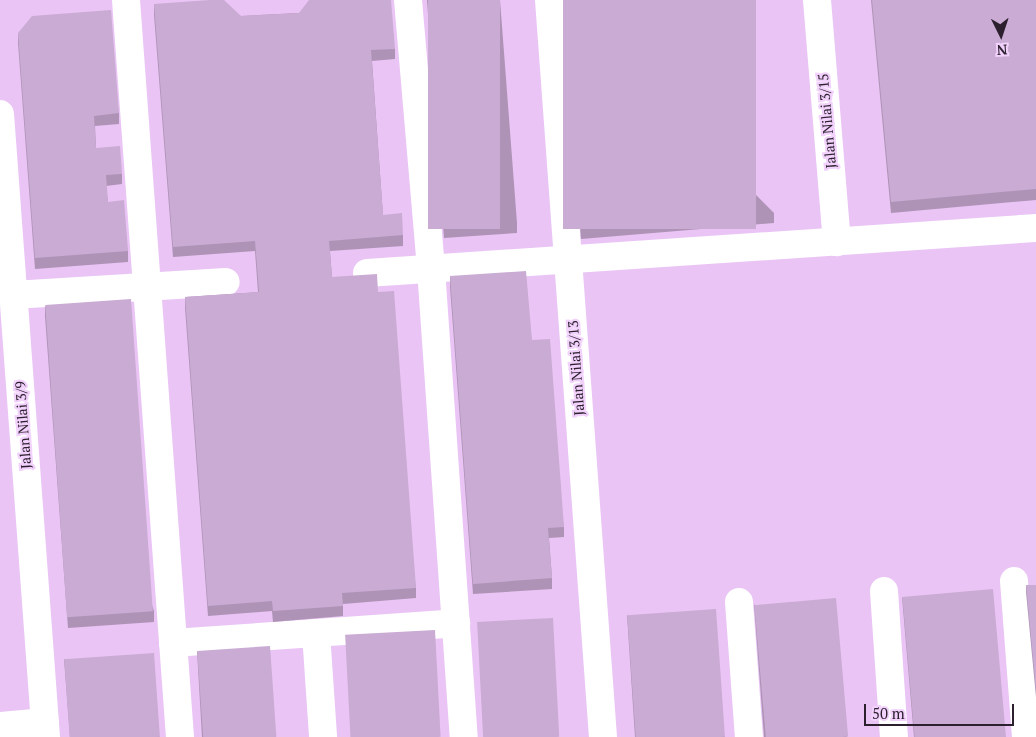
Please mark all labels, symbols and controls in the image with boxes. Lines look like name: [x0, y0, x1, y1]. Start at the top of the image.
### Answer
north arrow: [976, 10, 1026, 60]
text: N: [996, 41, 1008, 60]
street label: Jalan Nilai 3/15: [814, 73, 840, 169]
street label: Jalan Nilai 3/13: [564, 320, 588, 416]
street label: Jalan Nilai 3/9: [12, 381, 34, 469]
scale bar: [866, 694, 1016, 726]
text: 50 m: [872, 703, 905, 723]

